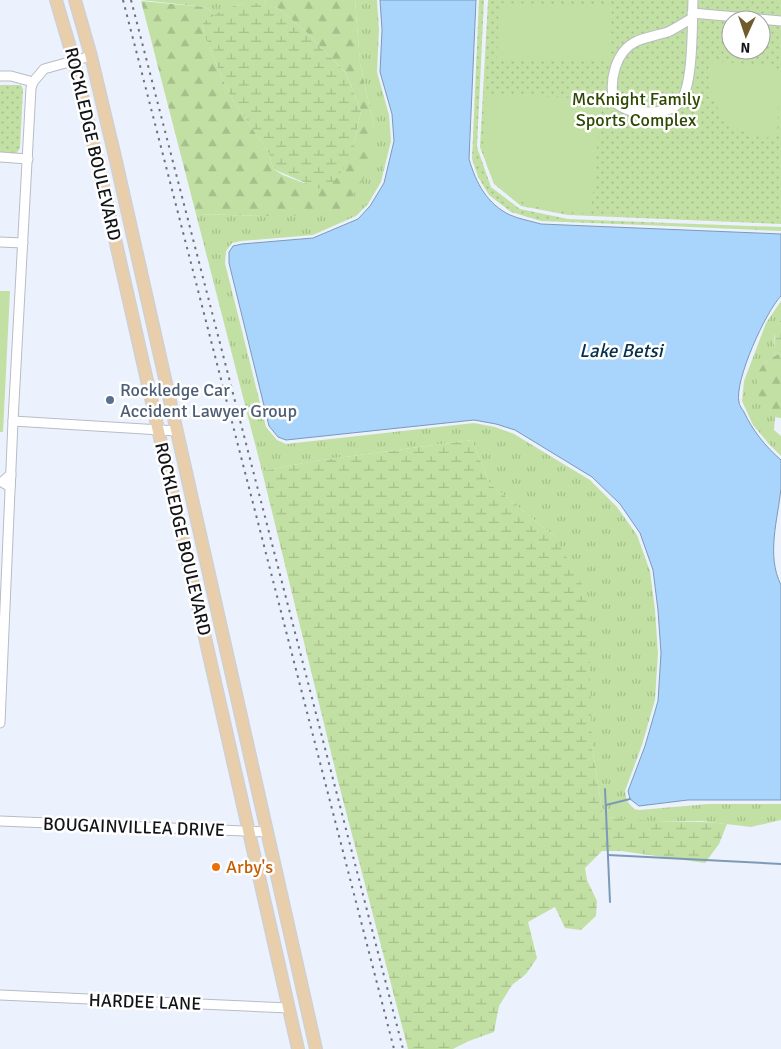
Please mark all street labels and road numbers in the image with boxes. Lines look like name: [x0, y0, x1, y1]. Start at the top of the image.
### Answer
street label: ROCKLEDGE BOULEVARD: [60, 45, 126, 243]
street label: ROCKLEDGE BOULEVARD: [150, 440, 216, 638]
street label: BOUGAINVILLEA DRIVE: [43, 813, 225, 841]
street label: HARDEE LANE: [88, 989, 202, 1015]

